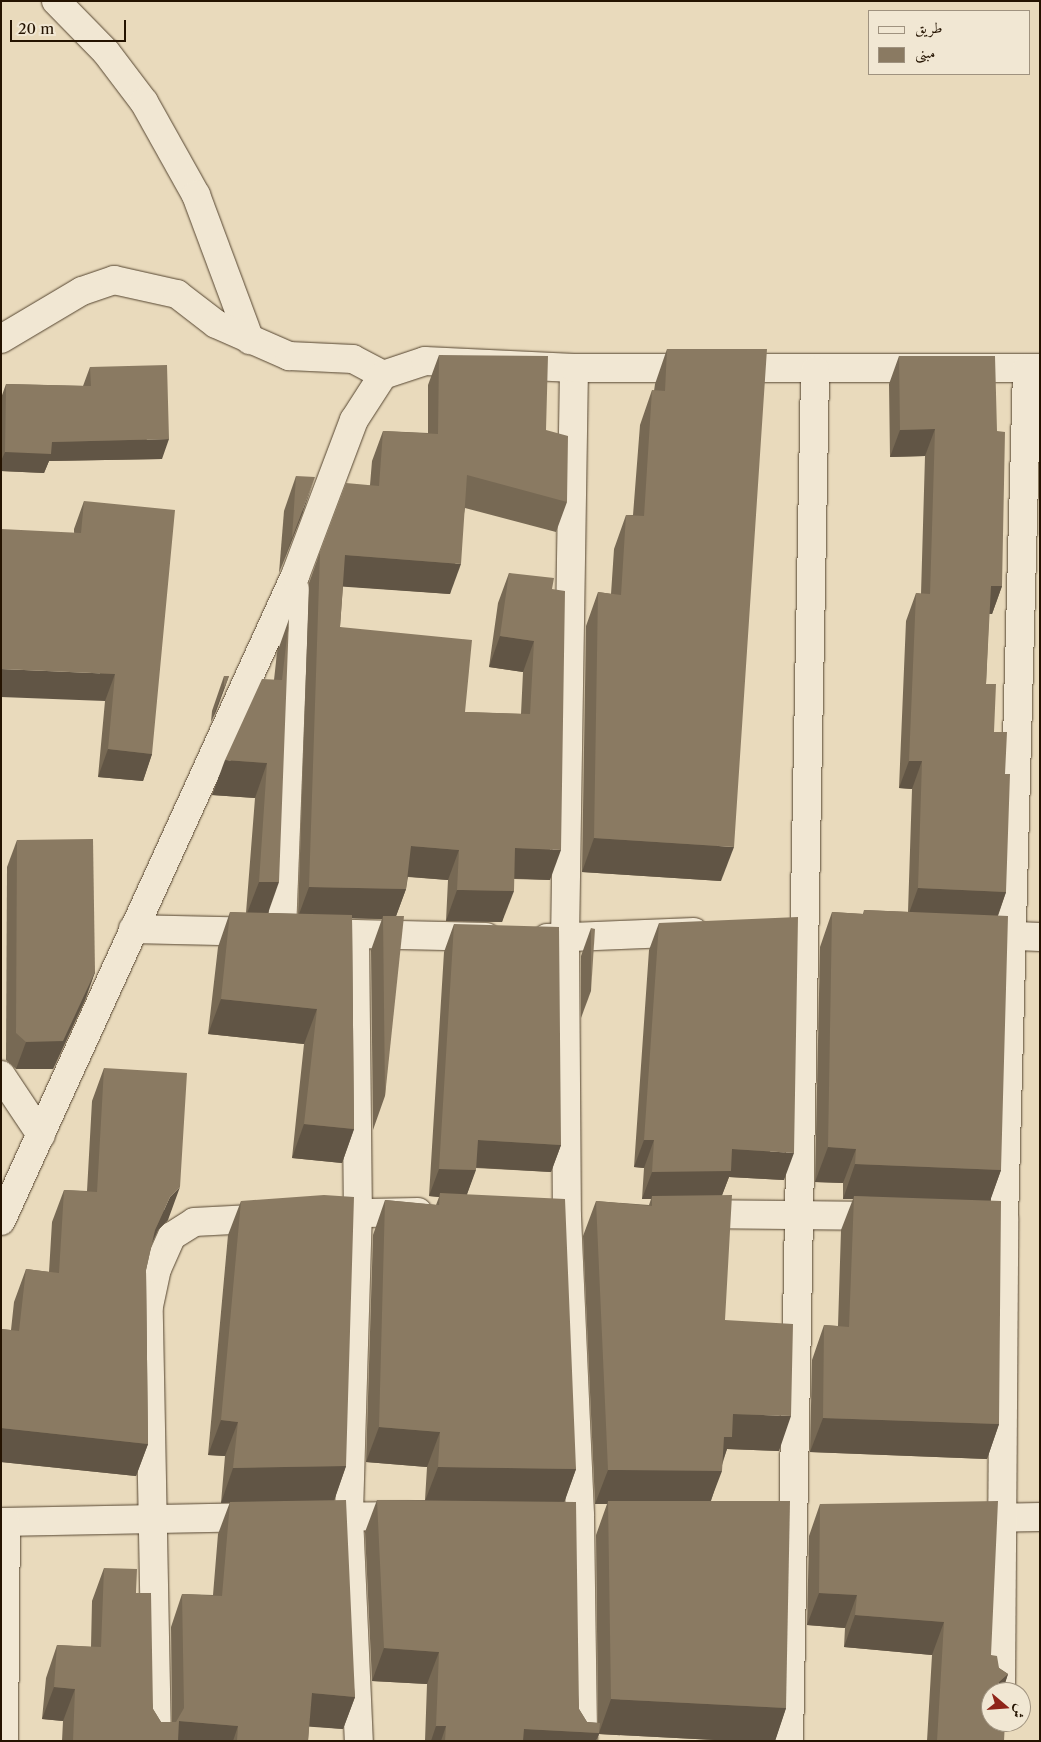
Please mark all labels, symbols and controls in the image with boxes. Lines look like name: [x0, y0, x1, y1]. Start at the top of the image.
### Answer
scale bar: [12, 10, 129, 42]
legend: [868, 10, 1031, 75]
text: طريق: [915, 18, 942, 37]
text: 20 m: [18, 19, 54, 38]
text: مبنى: [915, 43, 935, 62]
north arrow: [981, 1682, 1031, 1732]
text: ش: [1009, 1702, 1030, 1721]

